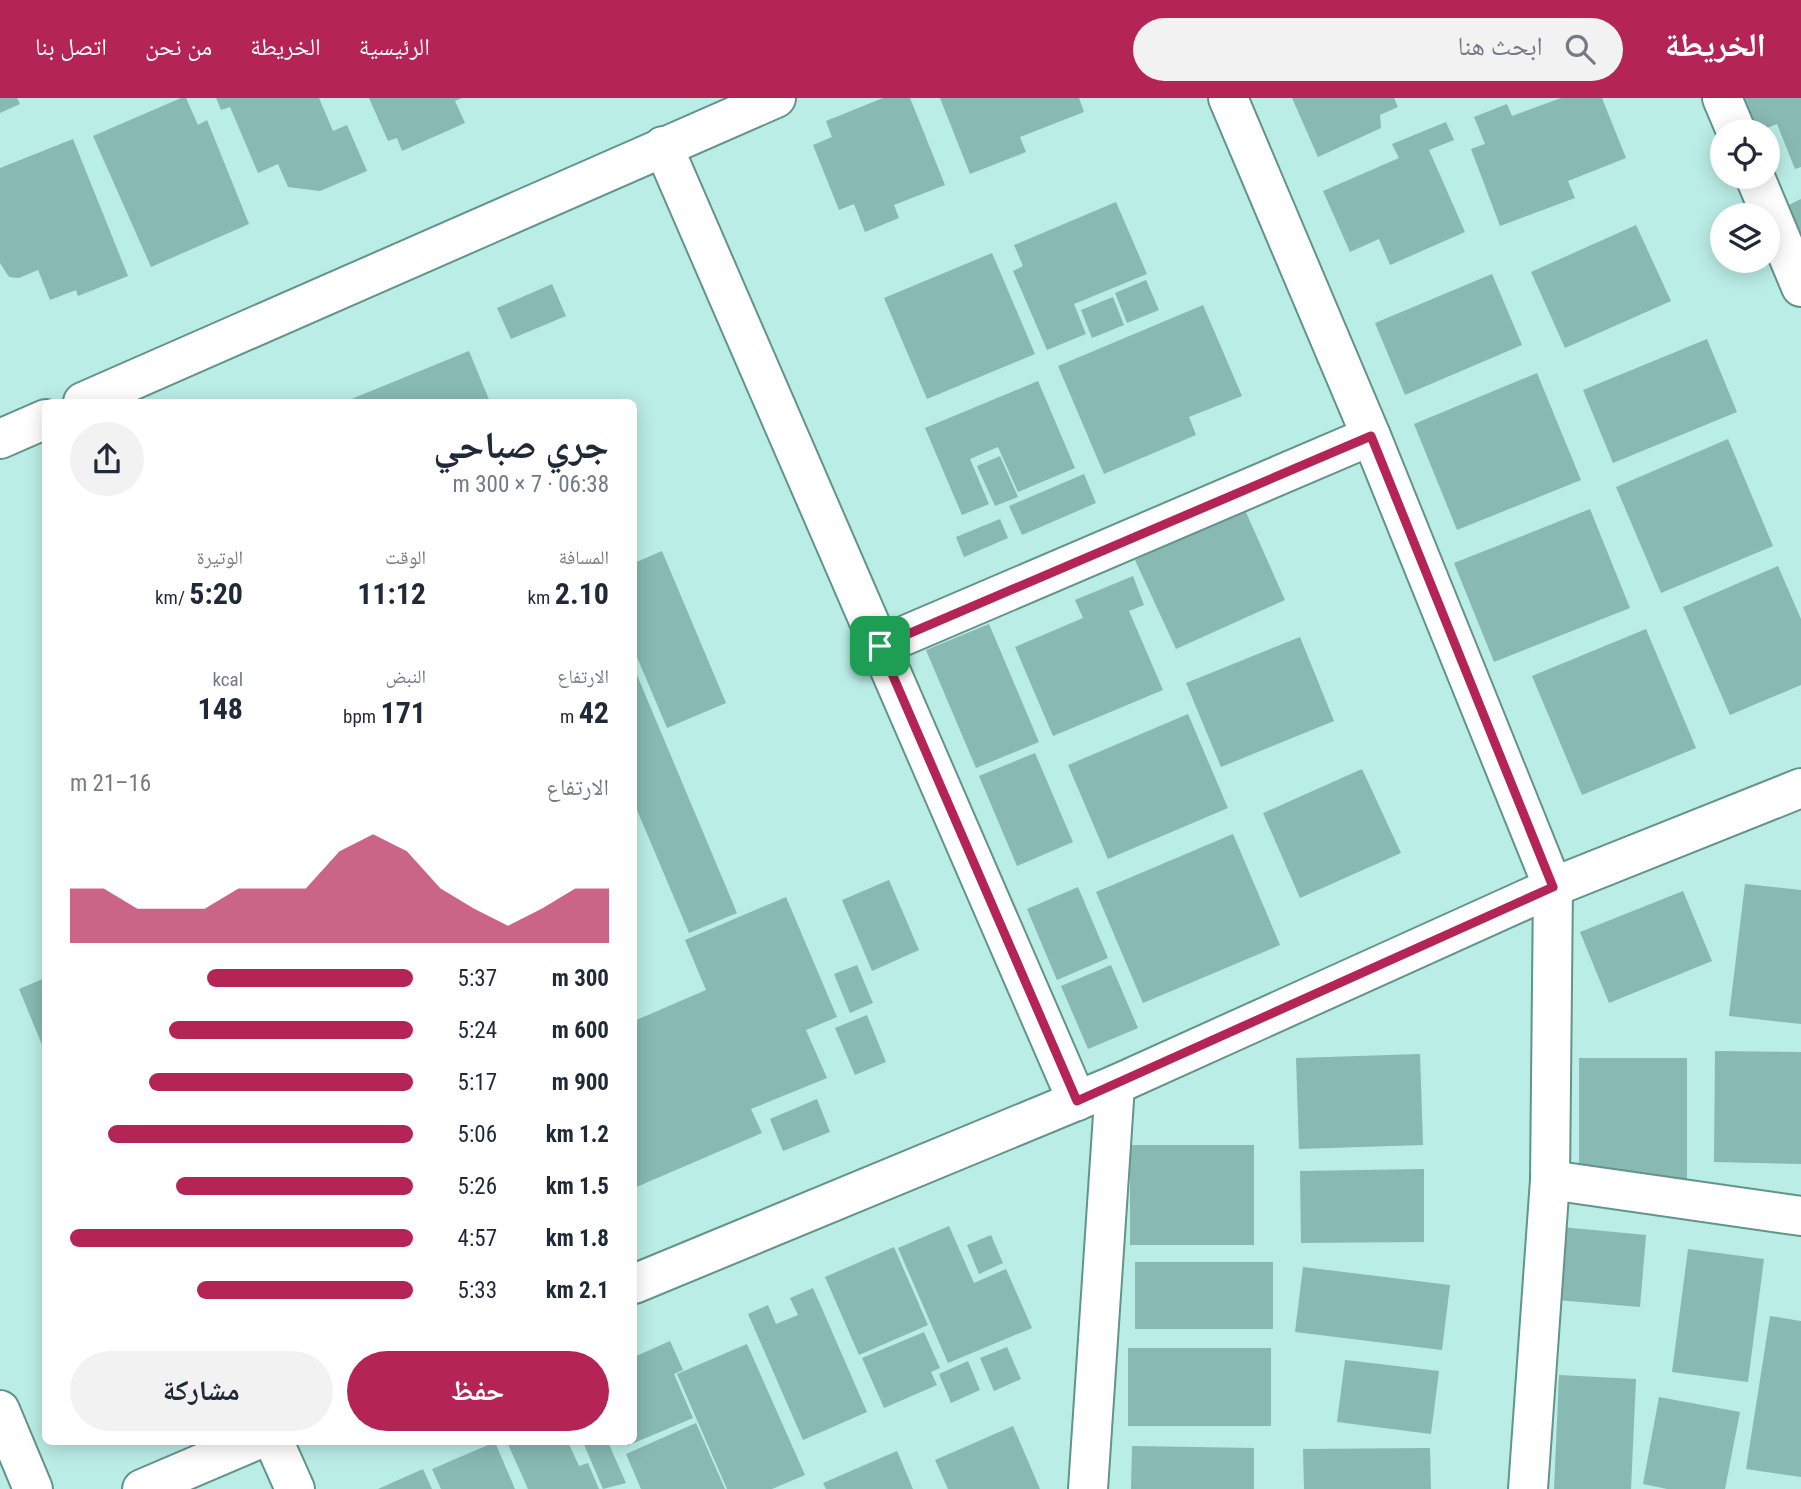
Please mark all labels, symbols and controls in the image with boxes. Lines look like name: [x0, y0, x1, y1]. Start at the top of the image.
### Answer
search box: [1133, 18, 1623, 81]
text: الخريطة: [1665, 25, 1766, 64]
icon: search: [1561, 30, 1599, 68]
text: ابحث هنا: [1458, 31, 1543, 61]
text: اتصل بنا: [35, 33, 107, 61]
text: من نحن: [145, 33, 212, 61]
text: الخريطة: [250, 33, 321, 61]
text: الرئيسية: [359, 33, 430, 61]
map controls: [1710, 119, 1780, 273]
button: locate: [1710, 119, 1780, 189]
button: layers: [1710, 203, 1780, 273]
button: share: [70, 422, 144, 496]
text: جري صباحي: [433, 423, 609, 467]
text: 06:38 · 7 × 300 m: [453, 471, 609, 498]
text: الوتيرة: [197, 546, 243, 569]
text: الوقت: [385, 546, 426, 569]
text: المسافة: [559, 546, 609, 569]
text: 5:20: [189, 576, 243, 611]
text: 11:12: [357, 576, 426, 611]
text: 2.10: [555, 576, 609, 611]
text: /km: [155, 586, 189, 609]
text: km: [528, 586, 555, 609]
pin: [850, 616, 910, 676]
icon: arrive: [861, 627, 899, 665]
text: النبض: [385, 665, 426, 688]
text: الارتفاع: [557, 665, 609, 688]
text: kcal: [212, 668, 243, 691]
text: 148: [198, 691, 243, 726]
text: 171: [381, 695, 426, 730]
text: 42: [579, 695, 609, 730]
text: bpm: [343, 705, 381, 728]
text: m: [560, 705, 579, 728]
text: 16–21 m: [70, 770, 151, 797]
text: الارتفاع: [546, 774, 609, 801]
text: 5:37: [458, 965, 497, 992]
text: 300 m: [552, 965, 609, 992]
text: 5:24: [458, 1017, 497, 1044]
text: 600 m: [552, 1017, 609, 1044]
text: 5:17: [458, 1069, 497, 1096]
text: 900 m: [552, 1069, 609, 1096]
text: 5:06: [458, 1121, 497, 1148]
text: 1.2 km: [546, 1121, 609, 1148]
text: 5:26: [458, 1173, 497, 1200]
text: 1.5 km: [546, 1173, 609, 1200]
text: 4:57: [458, 1225, 497, 1252]
text: 1.8 km: [546, 1225, 609, 1252]
text: 5:33: [458, 1277, 497, 1304]
text: 2.1 km: [546, 1277, 609, 1304]
button: مشاركة: [70, 1351, 333, 1431]
button: حفظ: [347, 1351, 609, 1431]

